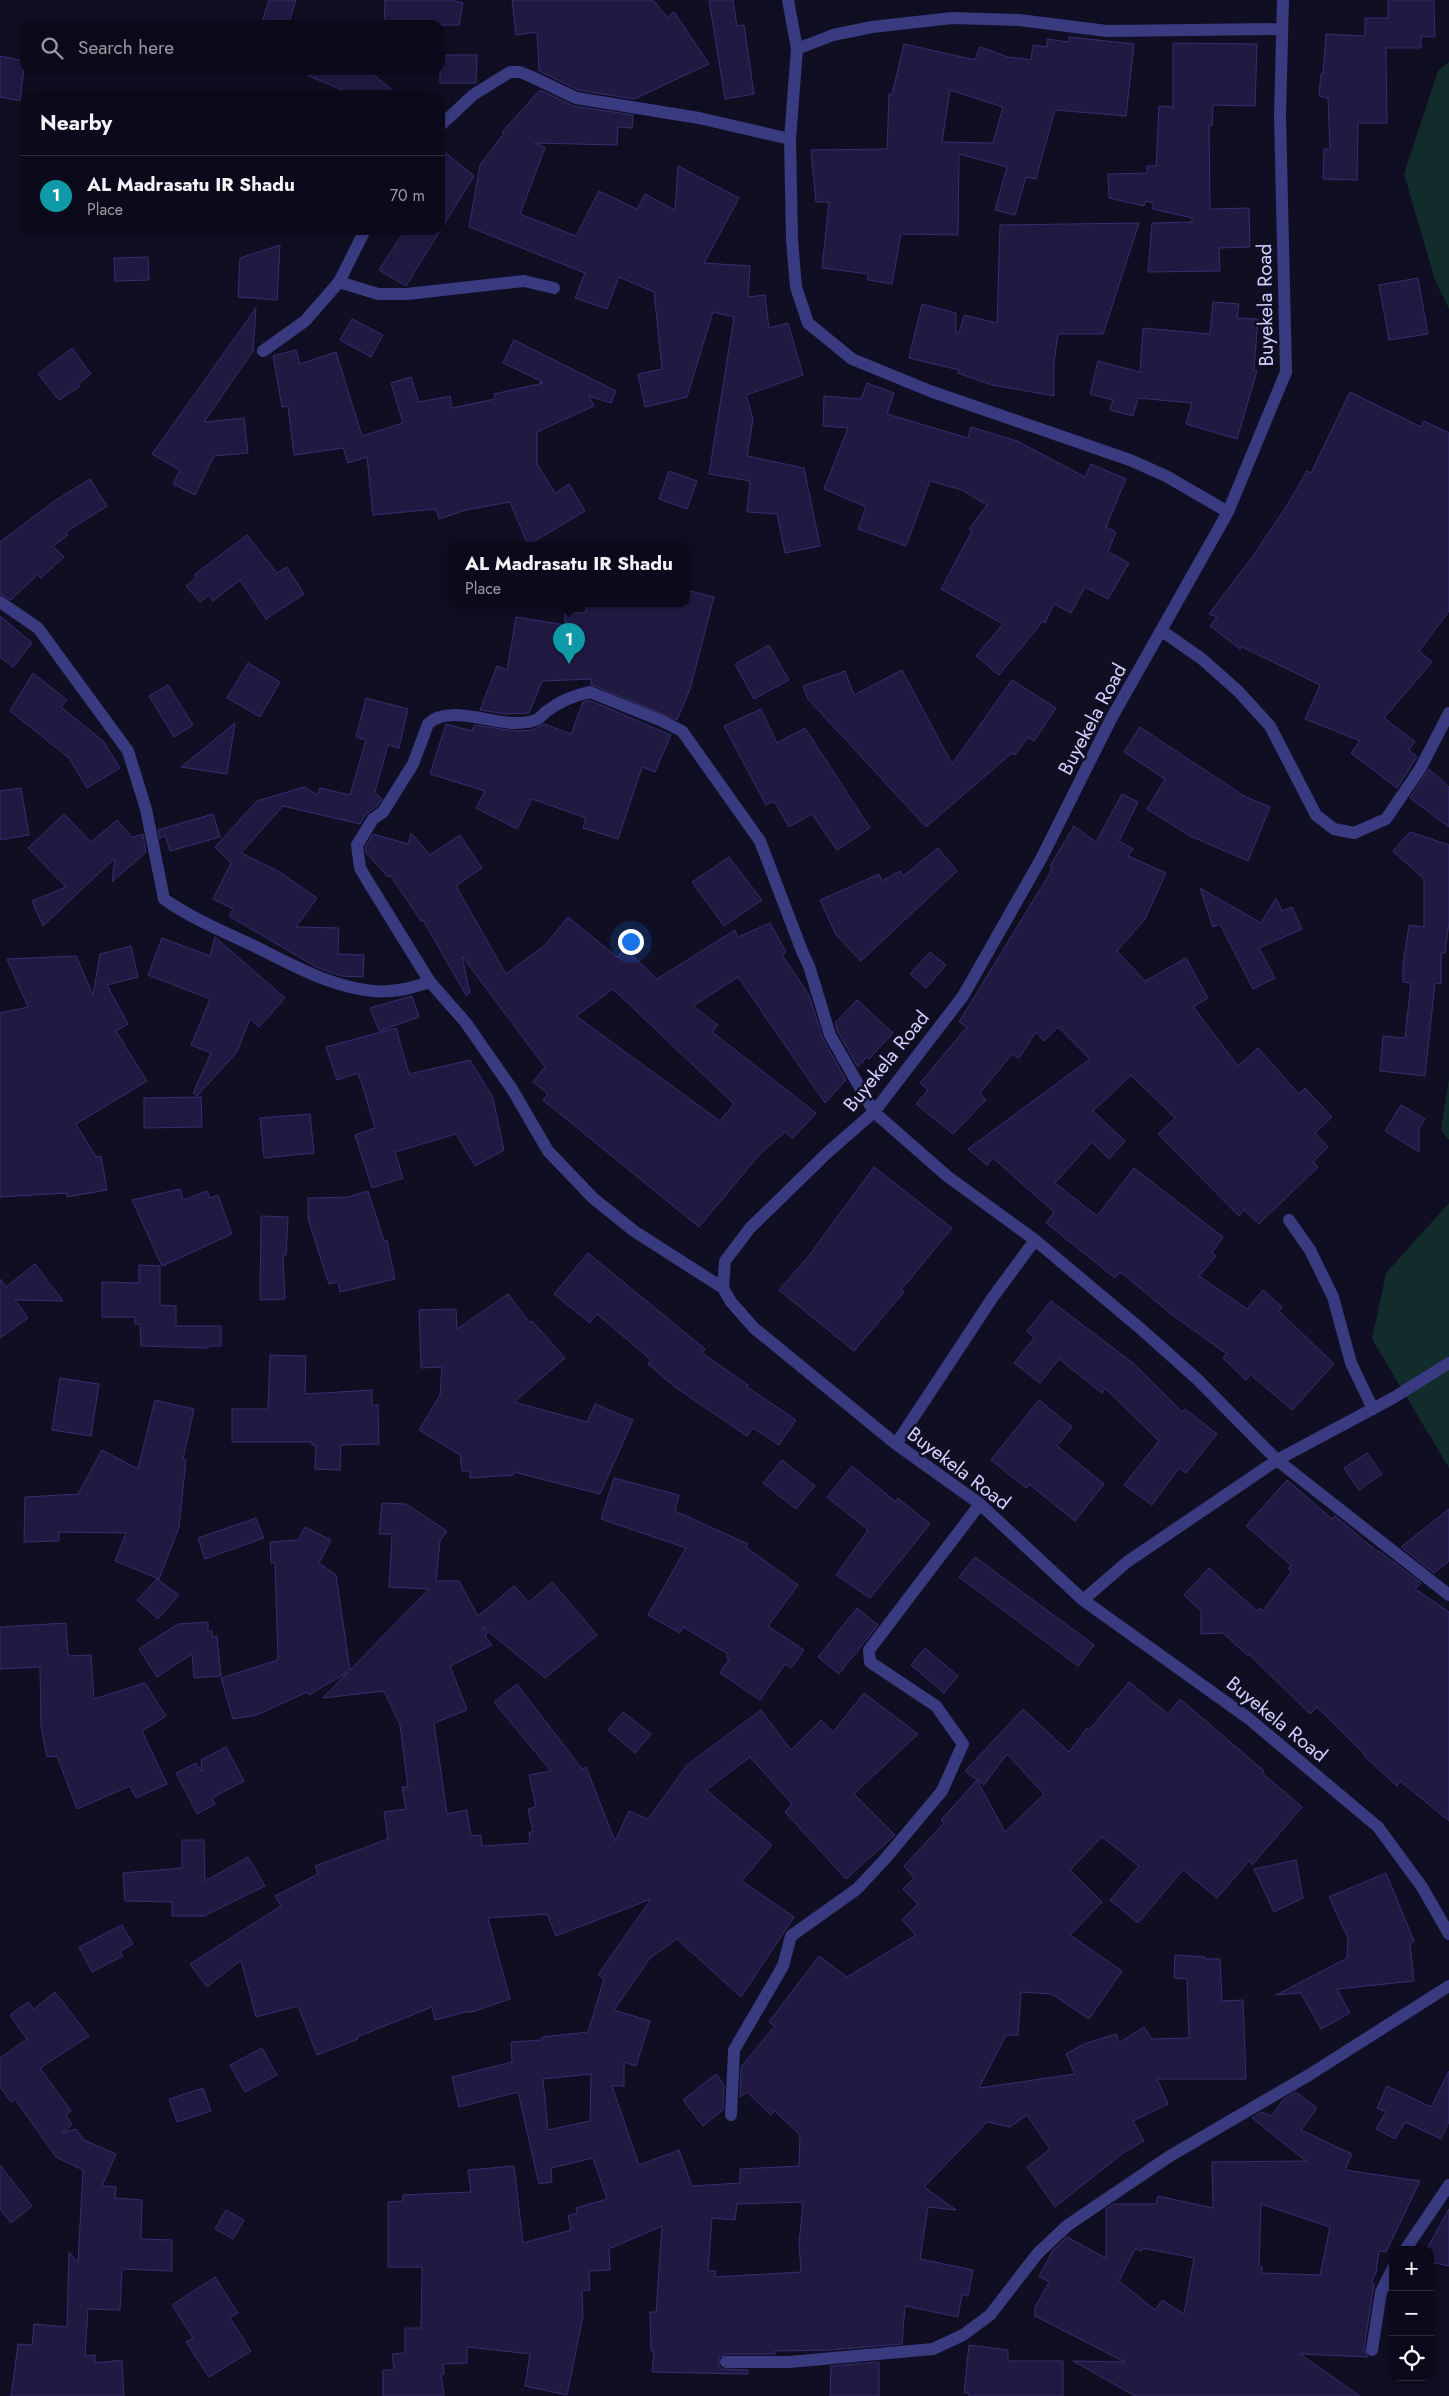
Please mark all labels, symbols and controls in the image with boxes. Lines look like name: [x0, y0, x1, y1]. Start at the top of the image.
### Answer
search box: [20, 20, 445, 75]
icon: search: [38, 34, 66, 62]
text: Search here: [78, 34, 174, 61]
text: Nearby: [40, 108, 112, 138]
text: AL Madrasatu IR Shadu: [87, 171, 295, 198]
text: 1: [52, 184, 60, 207]
text: 70 m: [390, 184, 425, 207]
text: Place: [87, 198, 123, 221]
street label: Buyekela Road: [1250, 243, 1281, 367]
popup: [448, 542, 690, 607]
text: AL Madrasatu IR Shadu: [465, 550, 673, 577]
text: Place: [465, 577, 501, 600]
pin: 1: [553, 623, 585, 664]
street label: Buyekela Road: [1051, 658, 1134, 780]
your location: [618, 929, 644, 955]
street label: Buyekela Road: [837, 1005, 936, 1118]
street label: Buyekela Road: [901, 1420, 1016, 1517]
street label: Buyekela Road: [1220, 1670, 1333, 1769]
map controls: [1389, 2246, 1434, 2381]
button: +: [1389, 2246, 1434, 2291]
button: −: [1389, 2291, 1434, 2336]
button: locate: [1389, 2336, 1434, 2381]

